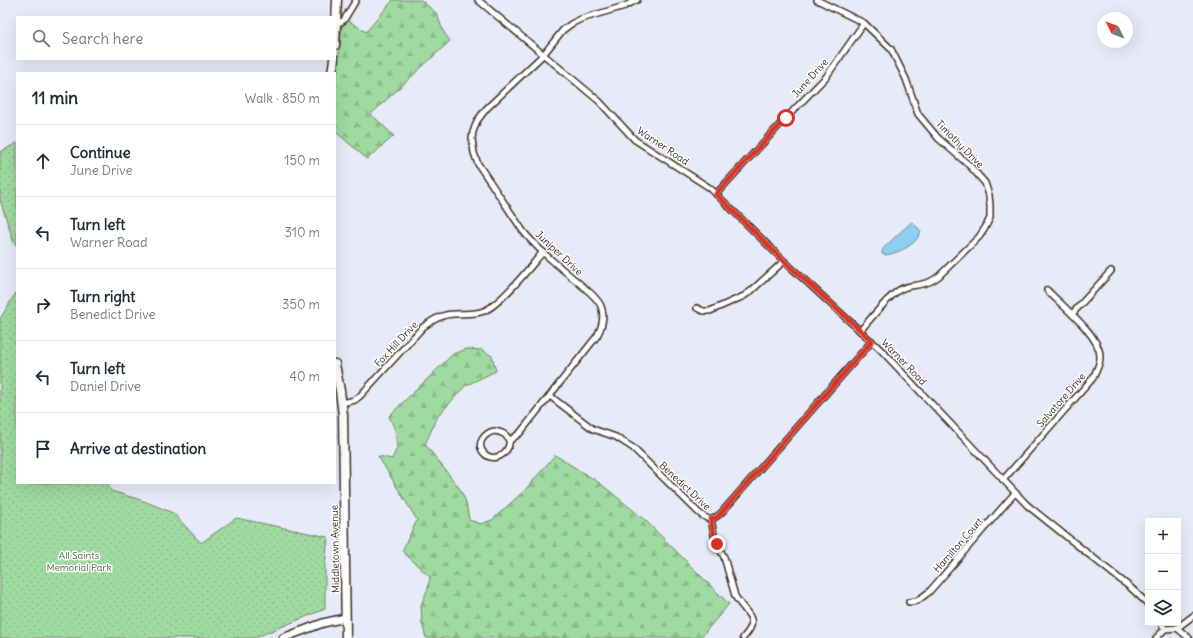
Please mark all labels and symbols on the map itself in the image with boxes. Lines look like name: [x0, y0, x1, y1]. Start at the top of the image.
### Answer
north arrow: [1097, 12, 1133, 48]
street label: June Drive: [789, 56, 831, 100]
route start: [777, 109, 795, 127]
street label: Timothy Drive: [933, 117, 987, 171]
street label: Warner Road: [635, 124, 691, 168]
street label: Juniper Drive: [533, 228, 585, 278]
street label: Fox Hill Drive: [371, 318, 421, 370]
street label: Warner Road: [879, 336, 929, 388]
street label: Salvatore Drive: [1034, 370, 1088, 430]
street label: Benedict Drive: [657, 459, 713, 513]
street label: Middletown Avenue: [328, 505, 342, 593]
street label: Hamilton Court: [931, 514, 986, 575]
route end: [708, 535, 726, 553]
park label: All Saints Memorial Park: [46, 549, 112, 574]

